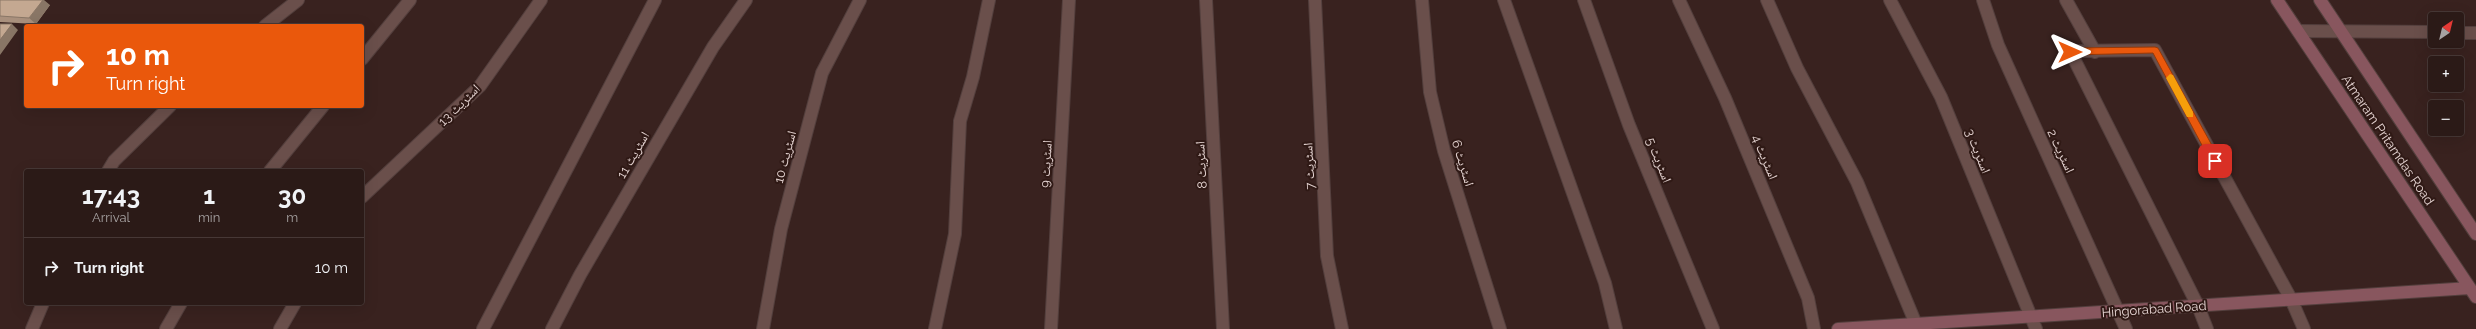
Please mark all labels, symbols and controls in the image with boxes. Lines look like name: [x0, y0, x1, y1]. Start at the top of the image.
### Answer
north arrow: [2428, 12, 2464, 48]
map controls: [2428, 12, 2464, 136]
position arrow: [2049, 31, 2091, 73]
text: 10 m: [106, 39, 170, 72]
icon: right: [40, 40, 92, 92]
button: +: [2428, 56, 2464, 92]
street label: Atmaram Pritamdas Road: [2339, 72, 2437, 208]
text: Turn right: [106, 73, 185, 94]
street label: اسٹریٹ 13: [435, 81, 484, 130]
button: −: [2428, 100, 2464, 136]
street label: اسٹریٹ 3: [1961, 126, 1994, 176]
street label: اسٹریٹ 2: [2043, 127, 2078, 176]
street label: اسٹریٹ 11: [614, 129, 653, 181]
street label: اسٹریٹ 10: [771, 129, 800, 185]
street label: اسٹریٹ 4: [1748, 132, 1781, 182]
street label: اسٹریٹ 5: [1642, 135, 1675, 185]
street label: اسٹریٹ 6: [1448, 138, 1477, 188]
street label: اسٹریٹ 9: [1037, 140, 1056, 188]
street label: اسٹریٹ 8: [1192, 141, 1211, 189]
street label: اسٹریٹ 7: [1300, 142, 1319, 190]
pin: [2198, 144, 2232, 178]
icon: arrive: [2204, 150, 2226, 172]
text: 17:43: [82, 181, 140, 210]
text: 1: [203, 181, 215, 210]
text: 30: [278, 181, 306, 210]
text: Arrival: [92, 210, 130, 225]
text: min: [198, 210, 220, 225]
text: m: [286, 210, 298, 225]
icon: right: [40, 257, 62, 279]
text: Turn right: [74, 259, 144, 277]
text: 10 m: [315, 259, 348, 277]
street label: Hingorabad Road: [2101, 298, 2207, 320]

